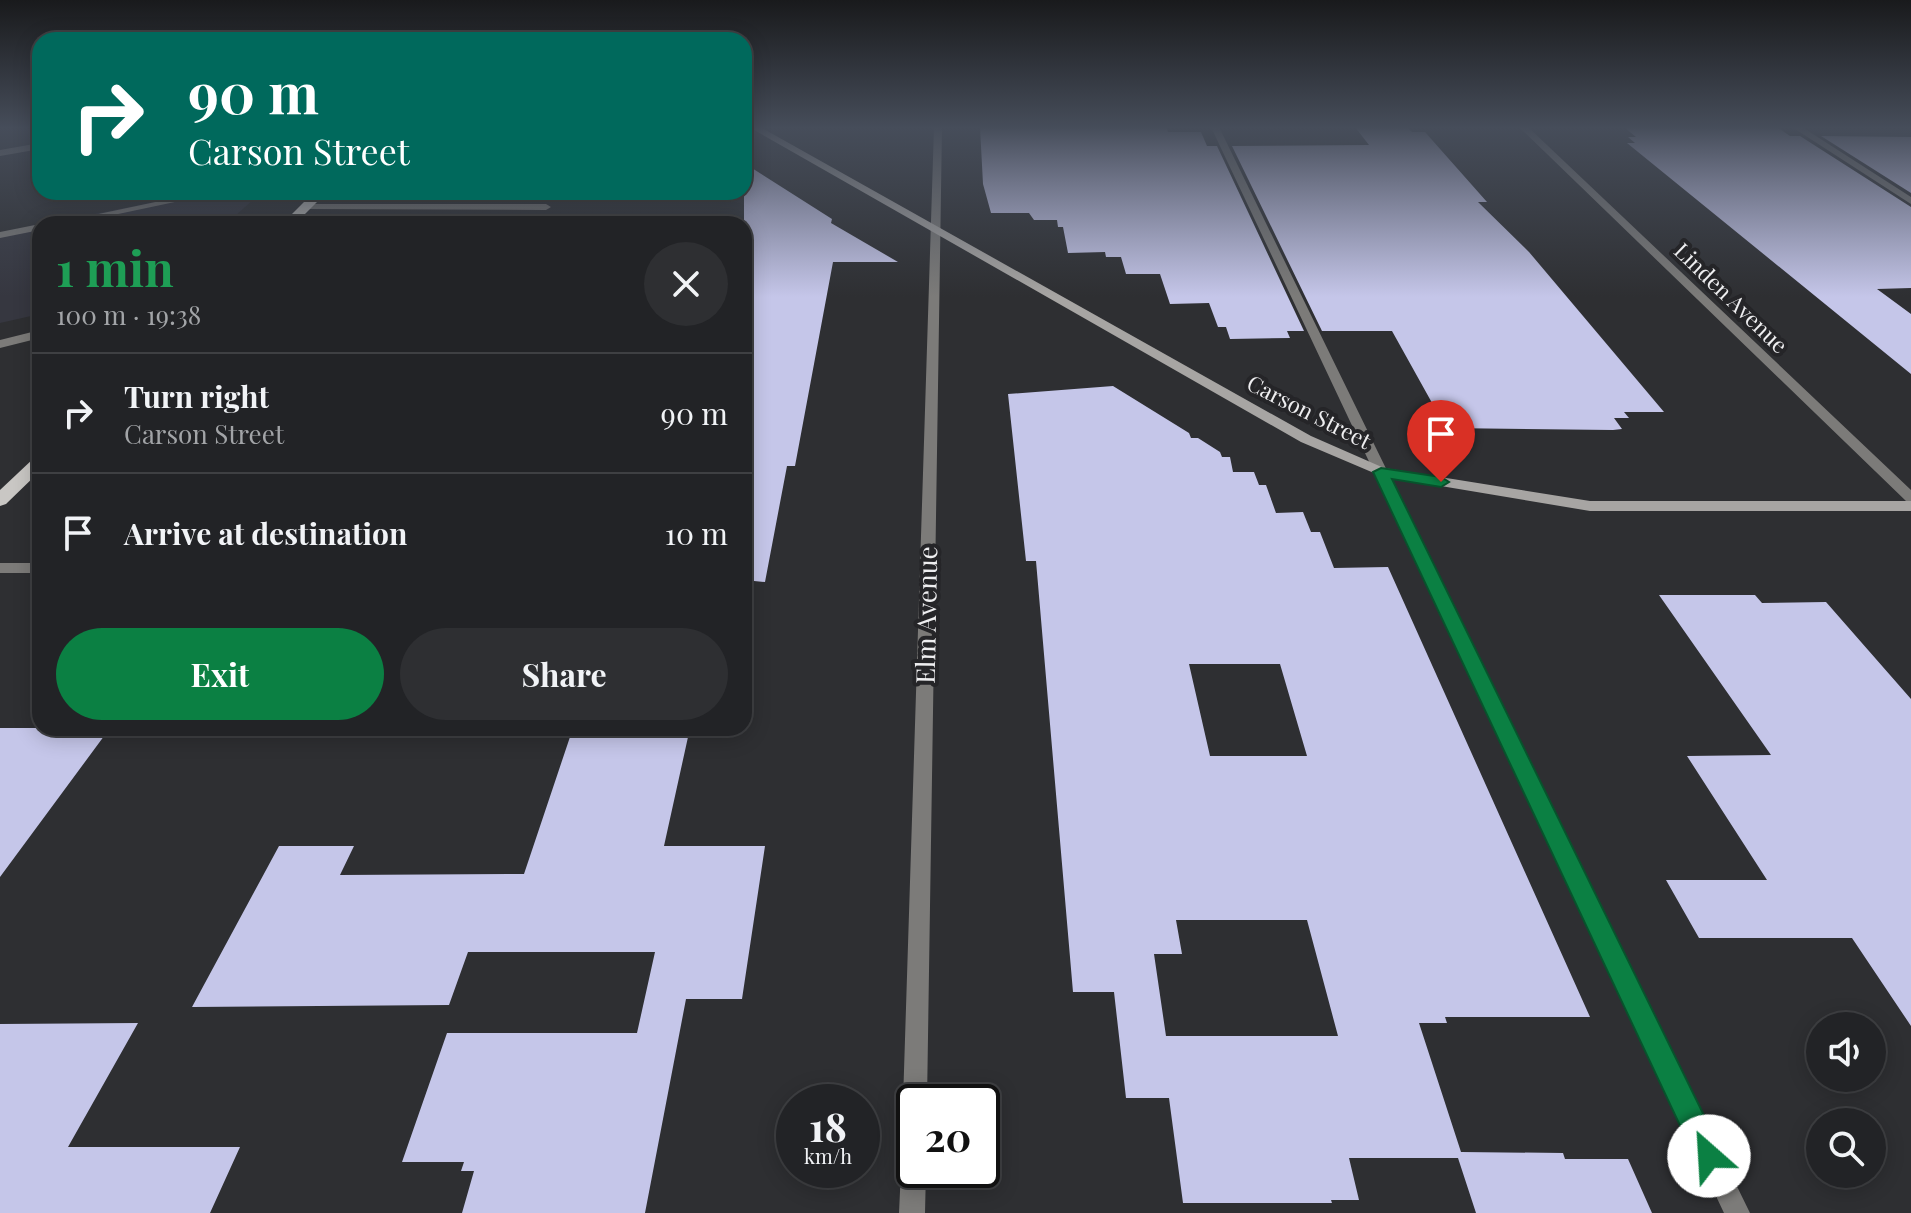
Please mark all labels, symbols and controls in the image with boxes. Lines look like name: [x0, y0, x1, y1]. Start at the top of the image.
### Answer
text: 90 m: [188, 54, 319, 129]
icon: right: [56, 64, 160, 168]
text: Carson Street: [188, 126, 410, 174]
text: 1 min: [56, 235, 174, 299]
street label: Linden Avenue: [1668, 235, 1795, 359]
button: close: [644, 242, 728, 326]
text: 100 m · 19:38: [56, 297, 201, 332]
street label: Carson Street: [1242, 367, 1378, 456]
text: Turn right: [124, 376, 269, 416]
icon: right: [56, 391, 100, 435]
text: 90 m: [661, 393, 728, 433]
pin: [1407, 400, 1475, 482]
icon: arrive: [1419, 412, 1463, 456]
text: Carson Street: [124, 416, 284, 451]
icon: arrive: [56, 511, 100, 555]
text: Arrive at destination: [124, 513, 407, 553]
text: 10 m: [665, 513, 728, 553]
street label: Elm Avenue: [907, 546, 944, 684]
button: Exit: [56, 628, 384, 720]
button: Share: [400, 628, 728, 720]
map controls: [1806, 1012, 1886, 1188]
button: sound: [1806, 1012, 1886, 1092]
speed limit sign: 20: [896, 1084, 1000, 1188]
text: 18: [809, 1099, 847, 1152]
button: search: [1806, 1108, 1886, 1188]
position arrow: [1667, 1114, 1751, 1198]
text: km/h: [804, 1142, 852, 1169]

